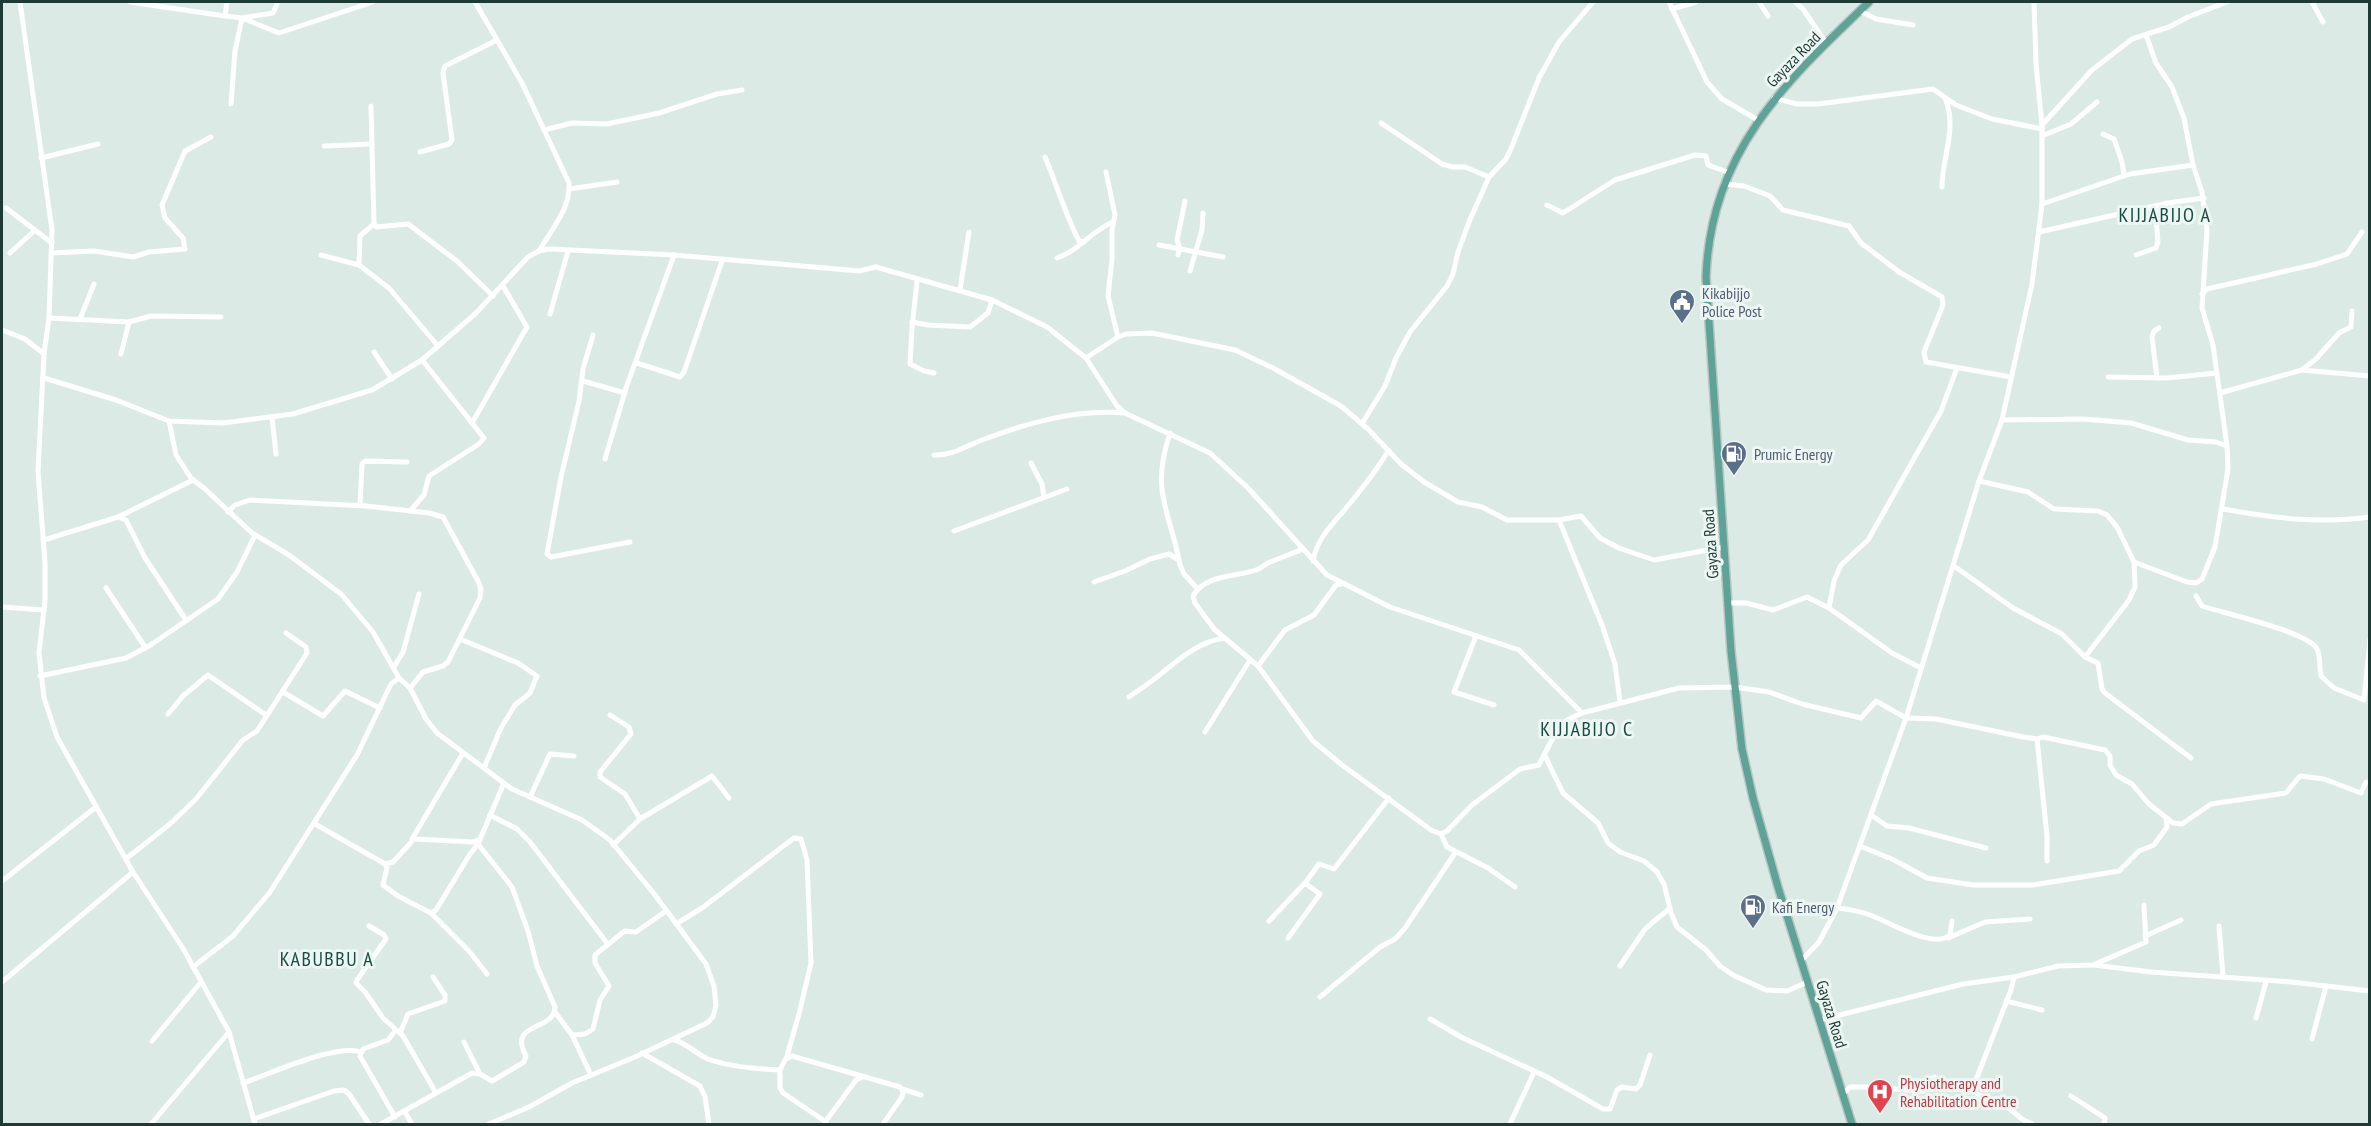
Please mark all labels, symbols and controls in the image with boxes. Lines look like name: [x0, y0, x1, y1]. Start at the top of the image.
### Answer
street label: Gayaza Road: [1762, 27, 1824, 91]
district label: KIJJABIJO A: [2118, 202, 2212, 228]
place label: Kikabijjo Police Post: [1702, 283, 1762, 321]
public building icon: Kikabijjo Police Post: [1667, 287, 1697, 325]
fuel station icon: Prumic Energy: [1719, 439, 1749, 477]
place label: Prumic Energy: [1754, 444, 1833, 464]
street label: Gayaza Road: [1698, 509, 1722, 579]
district label: KIJJABIJO C: [1540, 716, 1634, 742]
fuel station icon: Kafi Energy: [1738, 892, 1768, 930]
place label: Kafi Energy: [1772, 897, 1834, 917]
district label: KABUBBU A: [280, 946, 374, 972]
street label: Gayaza Road: [1812, 978, 1852, 1050]
place label: Physiotherapy and Rehabilitation Centre: [1900, 1073, 2017, 1111]
hospital icon: Physiotherapy and Rehabilitation Centre: [1865, 1077, 1895, 1115]

